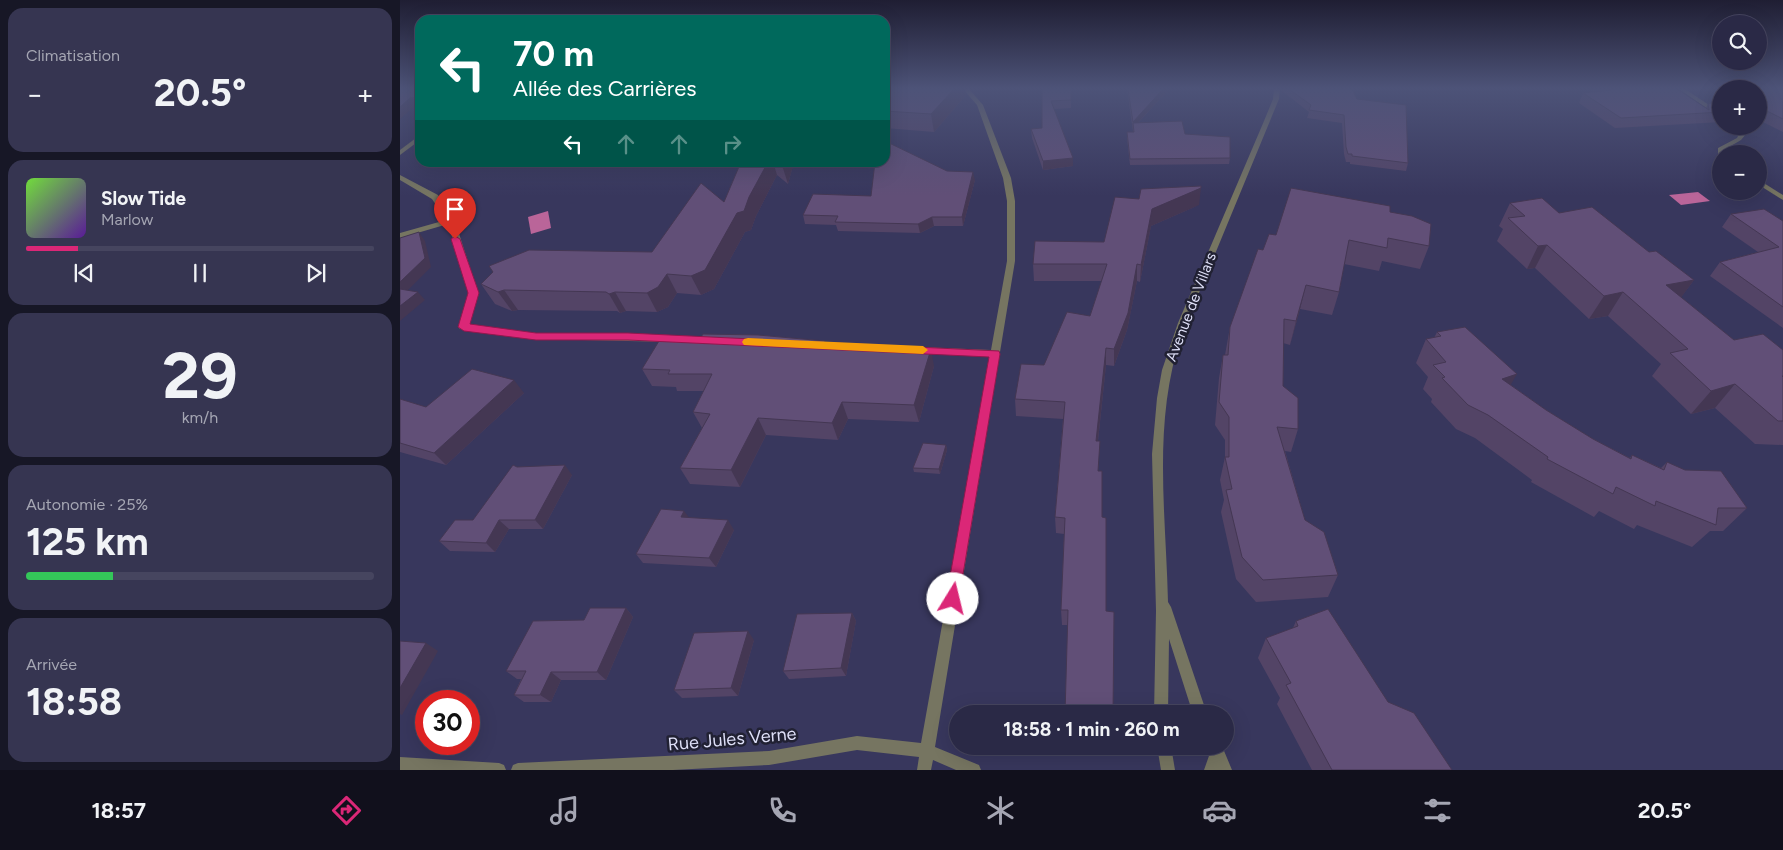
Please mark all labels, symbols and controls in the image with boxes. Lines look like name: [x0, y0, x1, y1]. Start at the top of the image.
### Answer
map controls: [1712, 15, 1767, 200]
button: search: [1712, 15, 1767, 70]
text: 70 m: [513, 33, 594, 75]
icon: left: [430, 35, 495, 100]
text: Climatisation: [26, 46, 120, 65]
text: 20.5°: [154, 70, 246, 116]
text: Allée des Carrières: [513, 75, 696, 102]
text: −: [26, 77, 43, 111]
text: +: [357, 77, 374, 111]
button: +: [1712, 80, 1767, 135]
icon: left: [559, 130, 587, 158]
icon: ahead: [612, 130, 640, 158]
icon: ahead: [665, 130, 693, 158]
icon: right: [718, 130, 746, 158]
button: −: [1712, 145, 1767, 200]
text: Slow Tide: [101, 187, 186, 210]
pin: [434, 188, 476, 239]
icon: arrive: [441, 195, 469, 223]
text: Marlow: [101, 210, 153, 229]
street label: Avenue de Villars: [1162, 250, 1220, 364]
icon: previous: [70, 259, 98, 287]
icon: pause: [186, 259, 214, 287]
icon: next: [302, 259, 330, 287]
text: 29: [162, 336, 238, 414]
text: km/h: [182, 408, 218, 427]
text: Autonomie · 25%: [26, 495, 148, 514]
text: 125 km: [26, 519, 149, 565]
position arrow: [926, 572, 978, 624]
text: Arrivée: [26, 655, 77, 674]
text: 18:58: [26, 679, 122, 725]
speed limit sign: 30: [415, 690, 480, 755]
text: 18:58 · 1 min · 260 m: [1003, 718, 1180, 741]
street label: Rue Jules Verne: [667, 722, 797, 756]
icon: directions: [329, 793, 364, 828]
icon: music: [547, 793, 582, 828]
icon: phone: [765, 793, 800, 828]
icon: climate: [983, 793, 1018, 828]
icon: car: [1202, 793, 1237, 828]
icon: filters: [1420, 793, 1455, 828]
text: 18:57: [92, 797, 146, 824]
text: 20.5°: [1638, 797, 1691, 824]

